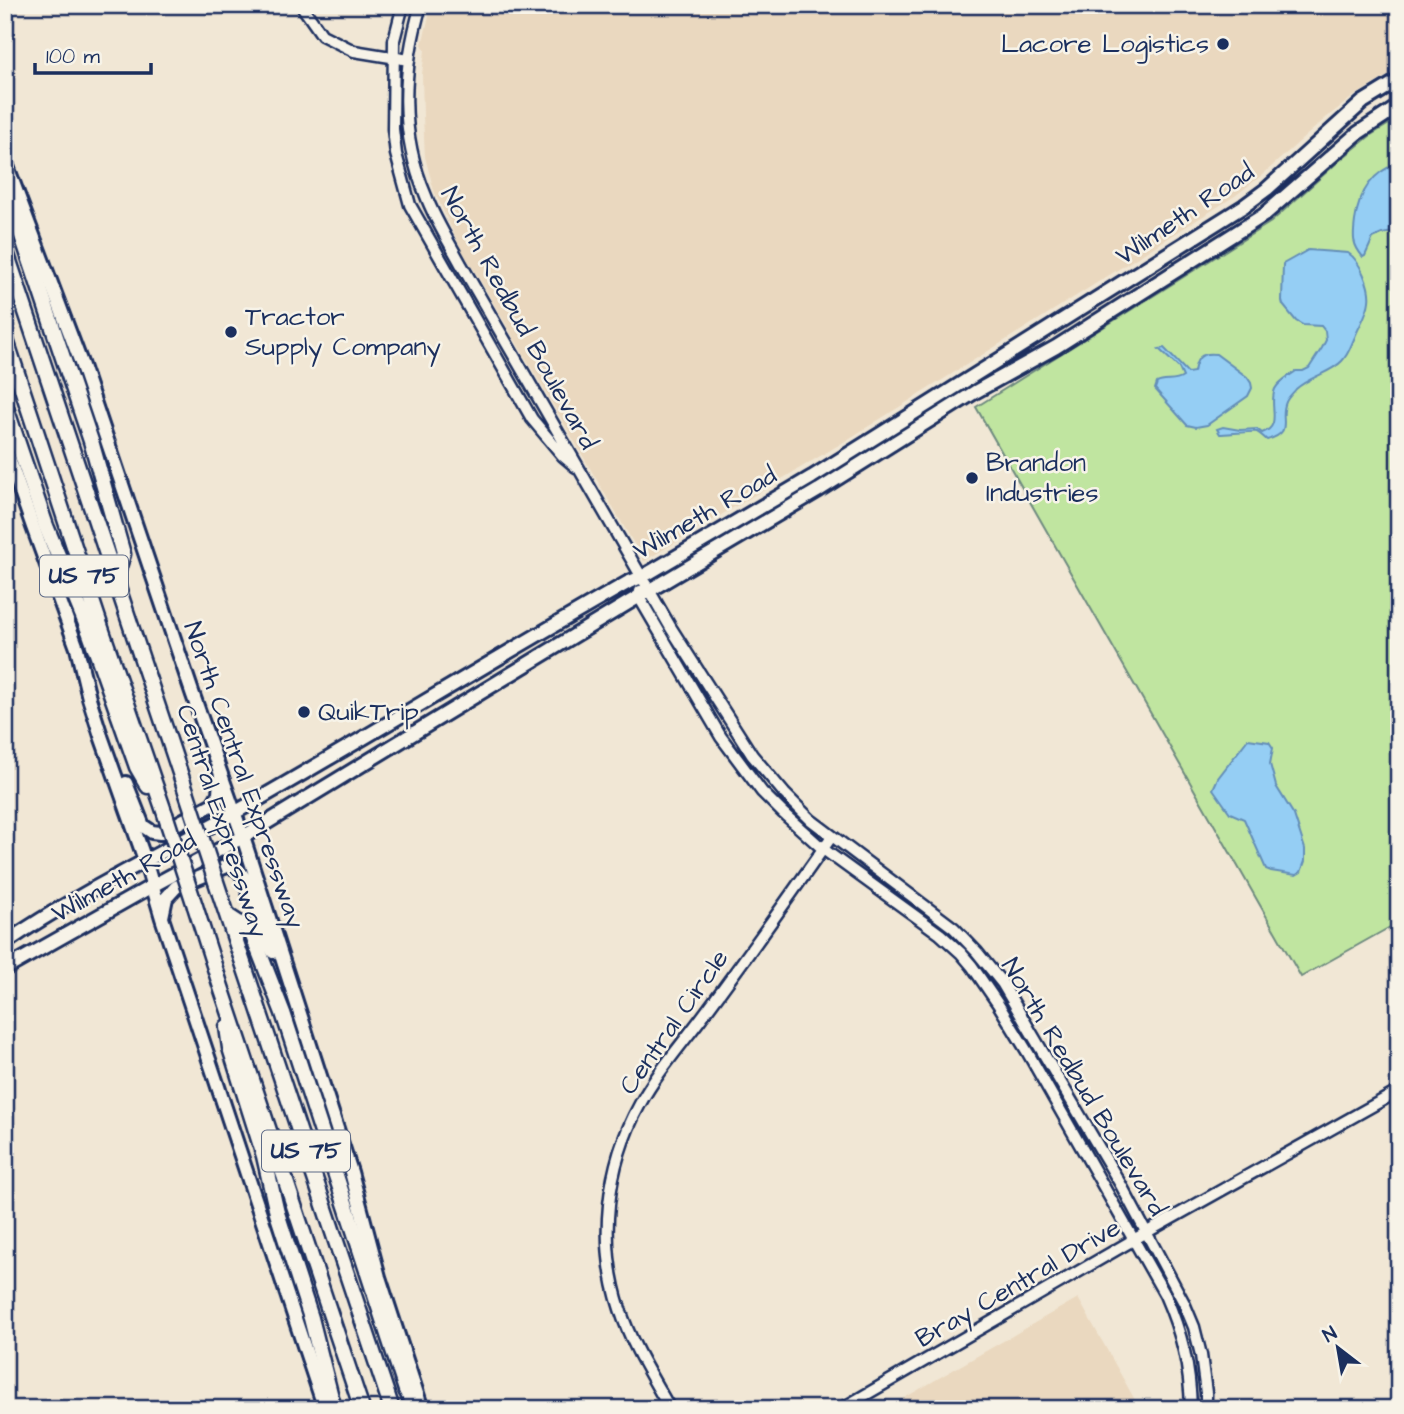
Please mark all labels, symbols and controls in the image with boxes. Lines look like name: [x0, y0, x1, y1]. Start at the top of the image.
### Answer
place label: Lacore Logistics: [1001, 26, 1209, 64]
scale bar: [35, 32, 150, 76]
marker: Lacore Logistics: [1215, 36, 1231, 52]
text: 100 m: [46, 42, 101, 71]
street label: Wilmeth Road: [1108, 154, 1262, 274]
street label: North Redbud Boulevard: [432, 180, 606, 456]
place label: Tractor Supply Company: [245, 299, 441, 367]
marker: Tractor Supply Company: [223, 324, 239, 340]
place label: Brandon Industries: [986, 445, 1098, 511]
street label: Wilmeth Road: [627, 457, 783, 569]
marker: Brandon Industries: [964, 470, 980, 486]
road number: US 75: [40, 556, 128, 596]
street label: North Central Expressway: [177, 618, 311, 932]
place label: QuikTrip: [318, 694, 419, 730]
street label: Central Expressway: [170, 701, 274, 941]
marker: QuikTrip: [296, 704, 312, 720]
street label: Wilmeth Road: [45, 822, 203, 932]
street label: Central Circle: [611, 942, 737, 1102]
street label: North Redbud Boulevard: [992, 951, 1176, 1223]
road number: US 75: [262, 1130, 350, 1171]
street label: Bray Central Drive: [909, 1210, 1128, 1358]
north arrow: [1302, 1312, 1372, 1382]
text: N: [1318, 1320, 1342, 1349]

